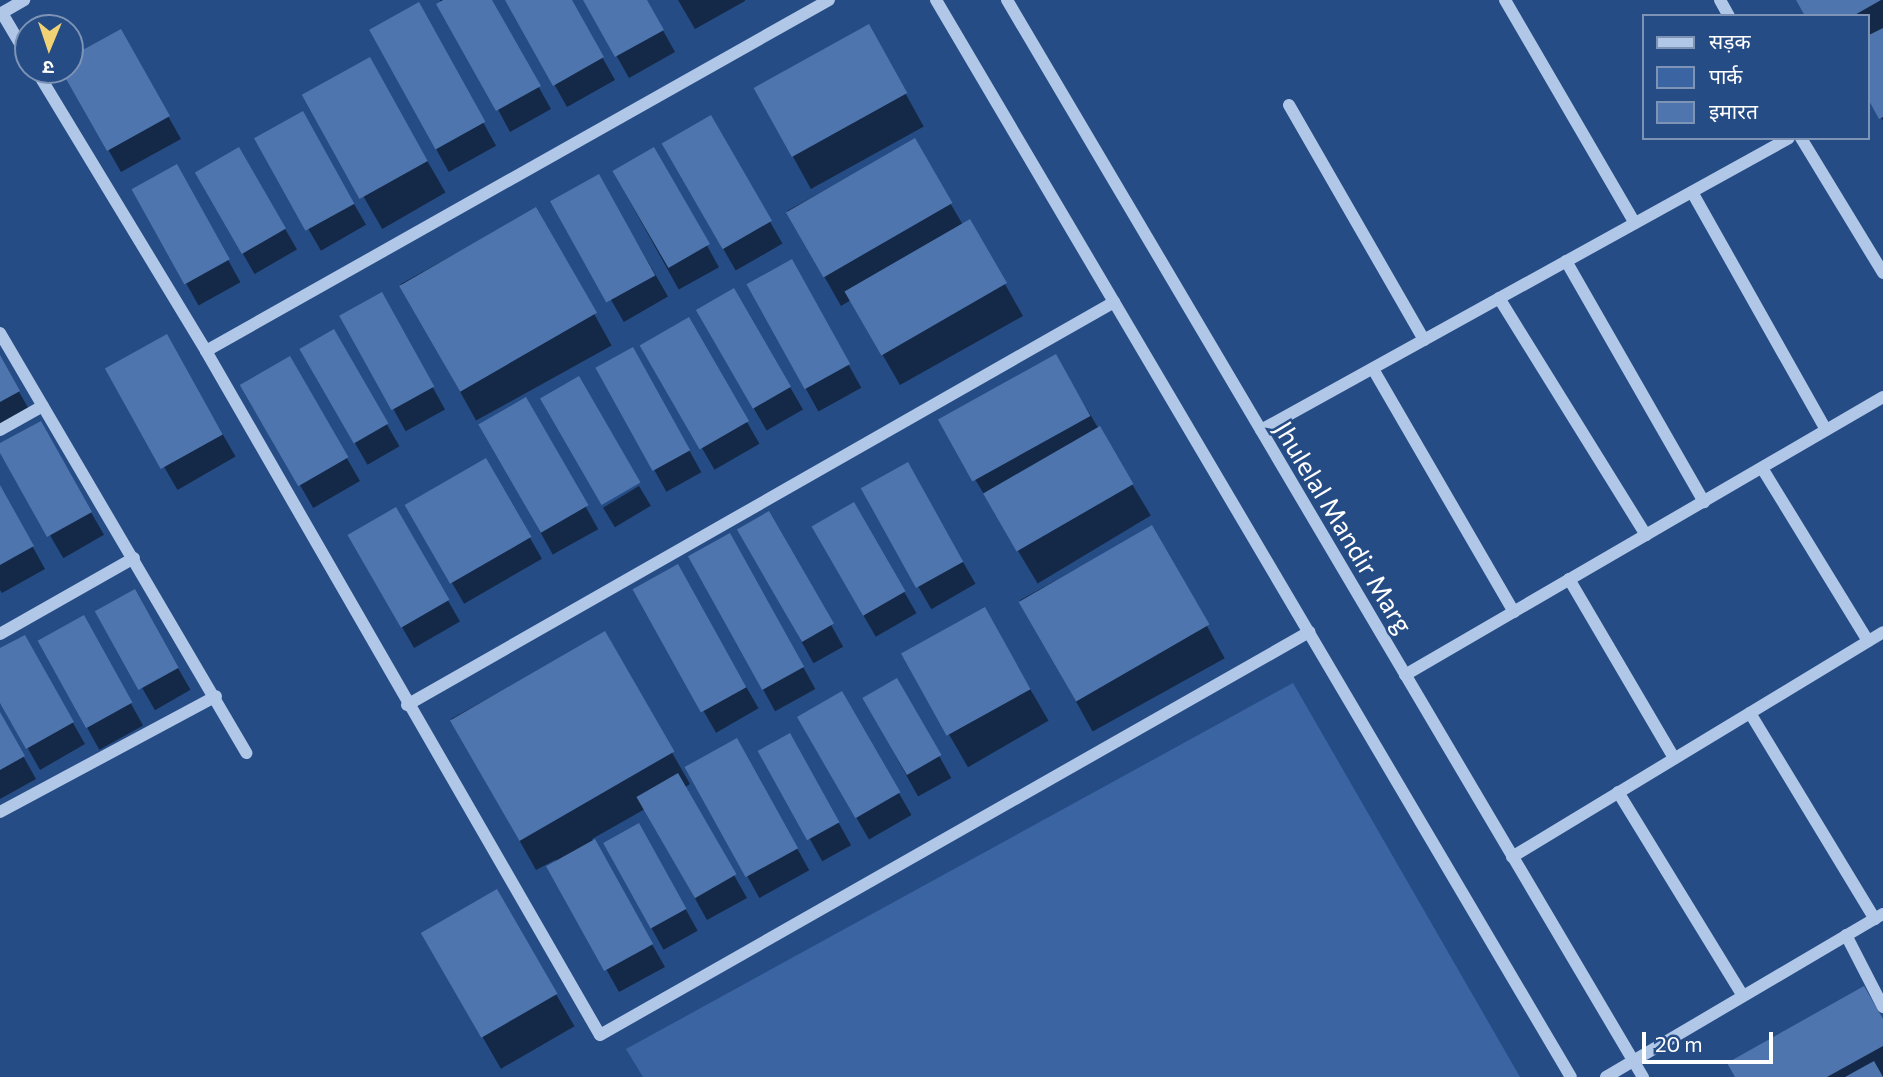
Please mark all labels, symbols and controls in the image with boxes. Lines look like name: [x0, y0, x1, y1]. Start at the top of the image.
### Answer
north arrow: [14, 14, 84, 84]
legend: [1642, 14, 1869, 140]
text: सड़क: [1709, 28, 1751, 53]
text: उ: [42, 57, 54, 80]
text: पार्क: [1709, 63, 1743, 88]
text: इमारत: [1709, 98, 1758, 123]
street label: Jhulelal Mandir Marg: [1268, 415, 1420, 639]
scale bar: [1645, 1018, 1776, 1062]
text: 20 m: [1655, 1031, 1703, 1056]

